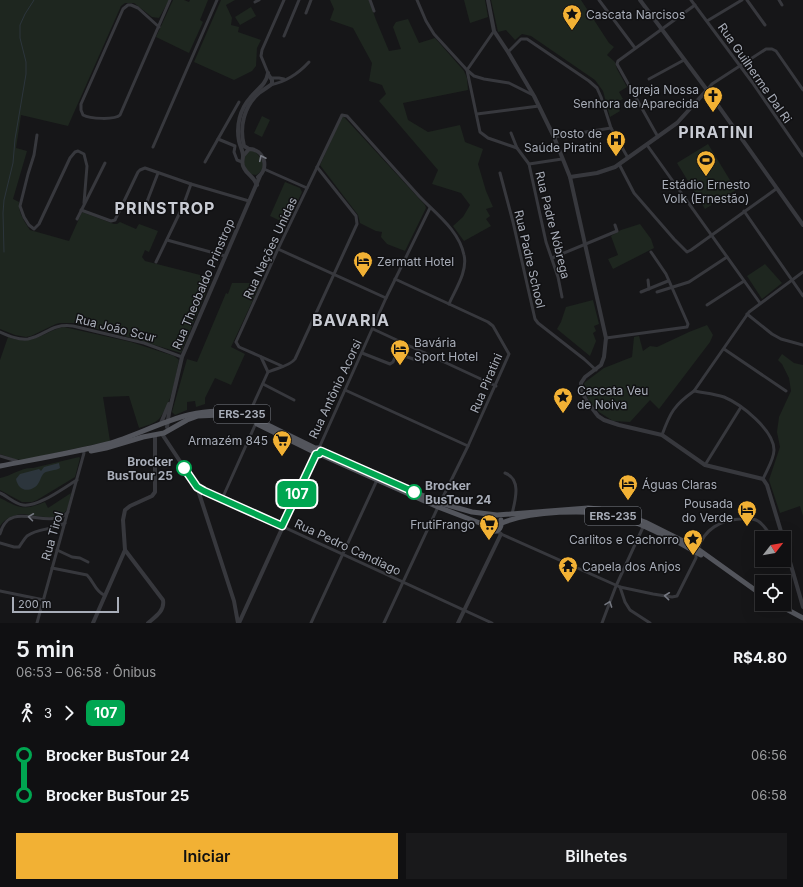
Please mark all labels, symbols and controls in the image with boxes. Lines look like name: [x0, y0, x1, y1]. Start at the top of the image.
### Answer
place icon: Cascata Narcisos: [561, 3, 583, 31]
place label: Cascata Narcisos: [586, 7, 685, 22]
street label: Rua Guilherme Dal Ri: [715, 20, 795, 126]
place label: Igreja Nossa Senhora de Aparecida: [573, 82, 699, 111]
church icon: Igreja Nossa Senhora de Aparecida: [702, 85, 724, 113]
district label: PIRATINI: [678, 122, 754, 142]
place label: Posto de Saúde Piratini: [524, 126, 602, 155]
hospital icon: Posto de Saúde Piratini: [605, 129, 627, 157]
sports icon: Estádio Ernesto Volk (Ernestão): [695, 149, 717, 177]
one-way arrow: [259, 155, 267, 162]
street label: Rua Padre Nóbrega: [532, 170, 574, 280]
place label: Estádio Ernesto Volk (Ernestão): [662, 177, 750, 206]
street label: Rua Nações Unidas: [240, 195, 300, 301]
district label: PRINSTROP: [115, 198, 215, 218]
street label: Rua Padre School: [511, 208, 549, 310]
street label: Rua Theobaldo Prinstrop: [169, 216, 237, 352]
hotel icon: Zermatt Hotel: [352, 250, 374, 278]
place label: Zermatt Hotel: [377, 254, 454, 269]
district label: BAVARIA: [312, 310, 390, 330]
street label: Rua João Scur: [74, 311, 158, 345]
place label: Bavária Sport Hotel: [414, 335, 478, 364]
street label: Rua Antônio Acorsi: [305, 337, 365, 441]
hotel icon: Bavária Sport Hotel: [389, 338, 411, 366]
street label: Rua Piratini: [467, 351, 505, 415]
place label: Cascata Veu de Noiva: [577, 383, 648, 412]
place icon: Cascata Veu de Noiva: [552, 386, 574, 414]
road number: ERS-235: [214, 405, 270, 423]
supermarket icon: Armazém 845: [271, 429, 293, 457]
place label: Armazém 845: [188, 433, 268, 448]
place label: Brocker BusTour 25: [107, 454, 173, 483]
marker: Brocker BusTour 25: [176, 460, 192, 476]
hotel icon: Águas Claras: [617, 473, 639, 501]
place label: Águas Claras: [642, 477, 717, 492]
place label: Brocker BusTour 24: [425, 478, 491, 507]
line badge: 107: [274, 481, 320, 507]
marker: Brocker BusTour 24: [406, 484, 422, 500]
text: 107: [285, 485, 309, 502]
place label: Pousada do Verde: [682, 496, 733, 525]
hotel icon: Pousada do Verde: [736, 499, 758, 527]
road number: ERS-235: [585, 507, 641, 525]
street label: Rua Tirol: [38, 510, 66, 562]
one-way arrow: [28, 513, 34, 522]
supermarket icon: FrutiFrango: [478, 513, 500, 541]
street label: Rua Pedro Candiago: [292, 516, 404, 578]
place label: FrutiFrango: [410, 517, 475, 532]
place icon: Carlitos e Cachorro: [682, 528, 704, 556]
north arrow: [755, 531, 791, 567]
map controls: [755, 531, 791, 611]
place label: Carlitos e Cachorro: [569, 532, 679, 547]
temple icon: Capela dos Anjos: [557, 555, 579, 583]
place label: Capela dos Anjos: [582, 559, 681, 574]
button: locate: [755, 575, 791, 611]
one-way arrow: [663, 592, 670, 601]
scale bar: [12, 595, 119, 614]
text: 200 m: [18, 597, 51, 611]
one-way arrow: [604, 601, 613, 608]
text: 5 min: [16, 636, 74, 662]
text: R$4.80: [733, 648, 787, 667]
text: 06:53 – 06:58 · Ônibus: [16, 664, 156, 680]
icon: walk: [16, 702, 38, 724]
icon: forward: [58, 702, 80, 724]
text: 107: [94, 704, 117, 721]
text: 3: [44, 705, 52, 721]
text: Brocker BusTour 24: [46, 746, 190, 765]
text: 06:56: [751, 747, 787, 763]
text: Brocker BusTour 25: [46, 786, 189, 805]
text: 06:58: [751, 787, 787, 803]
button: Iniciar: [16, 833, 398, 879]
button: Bilhetes: [406, 833, 787, 879]

